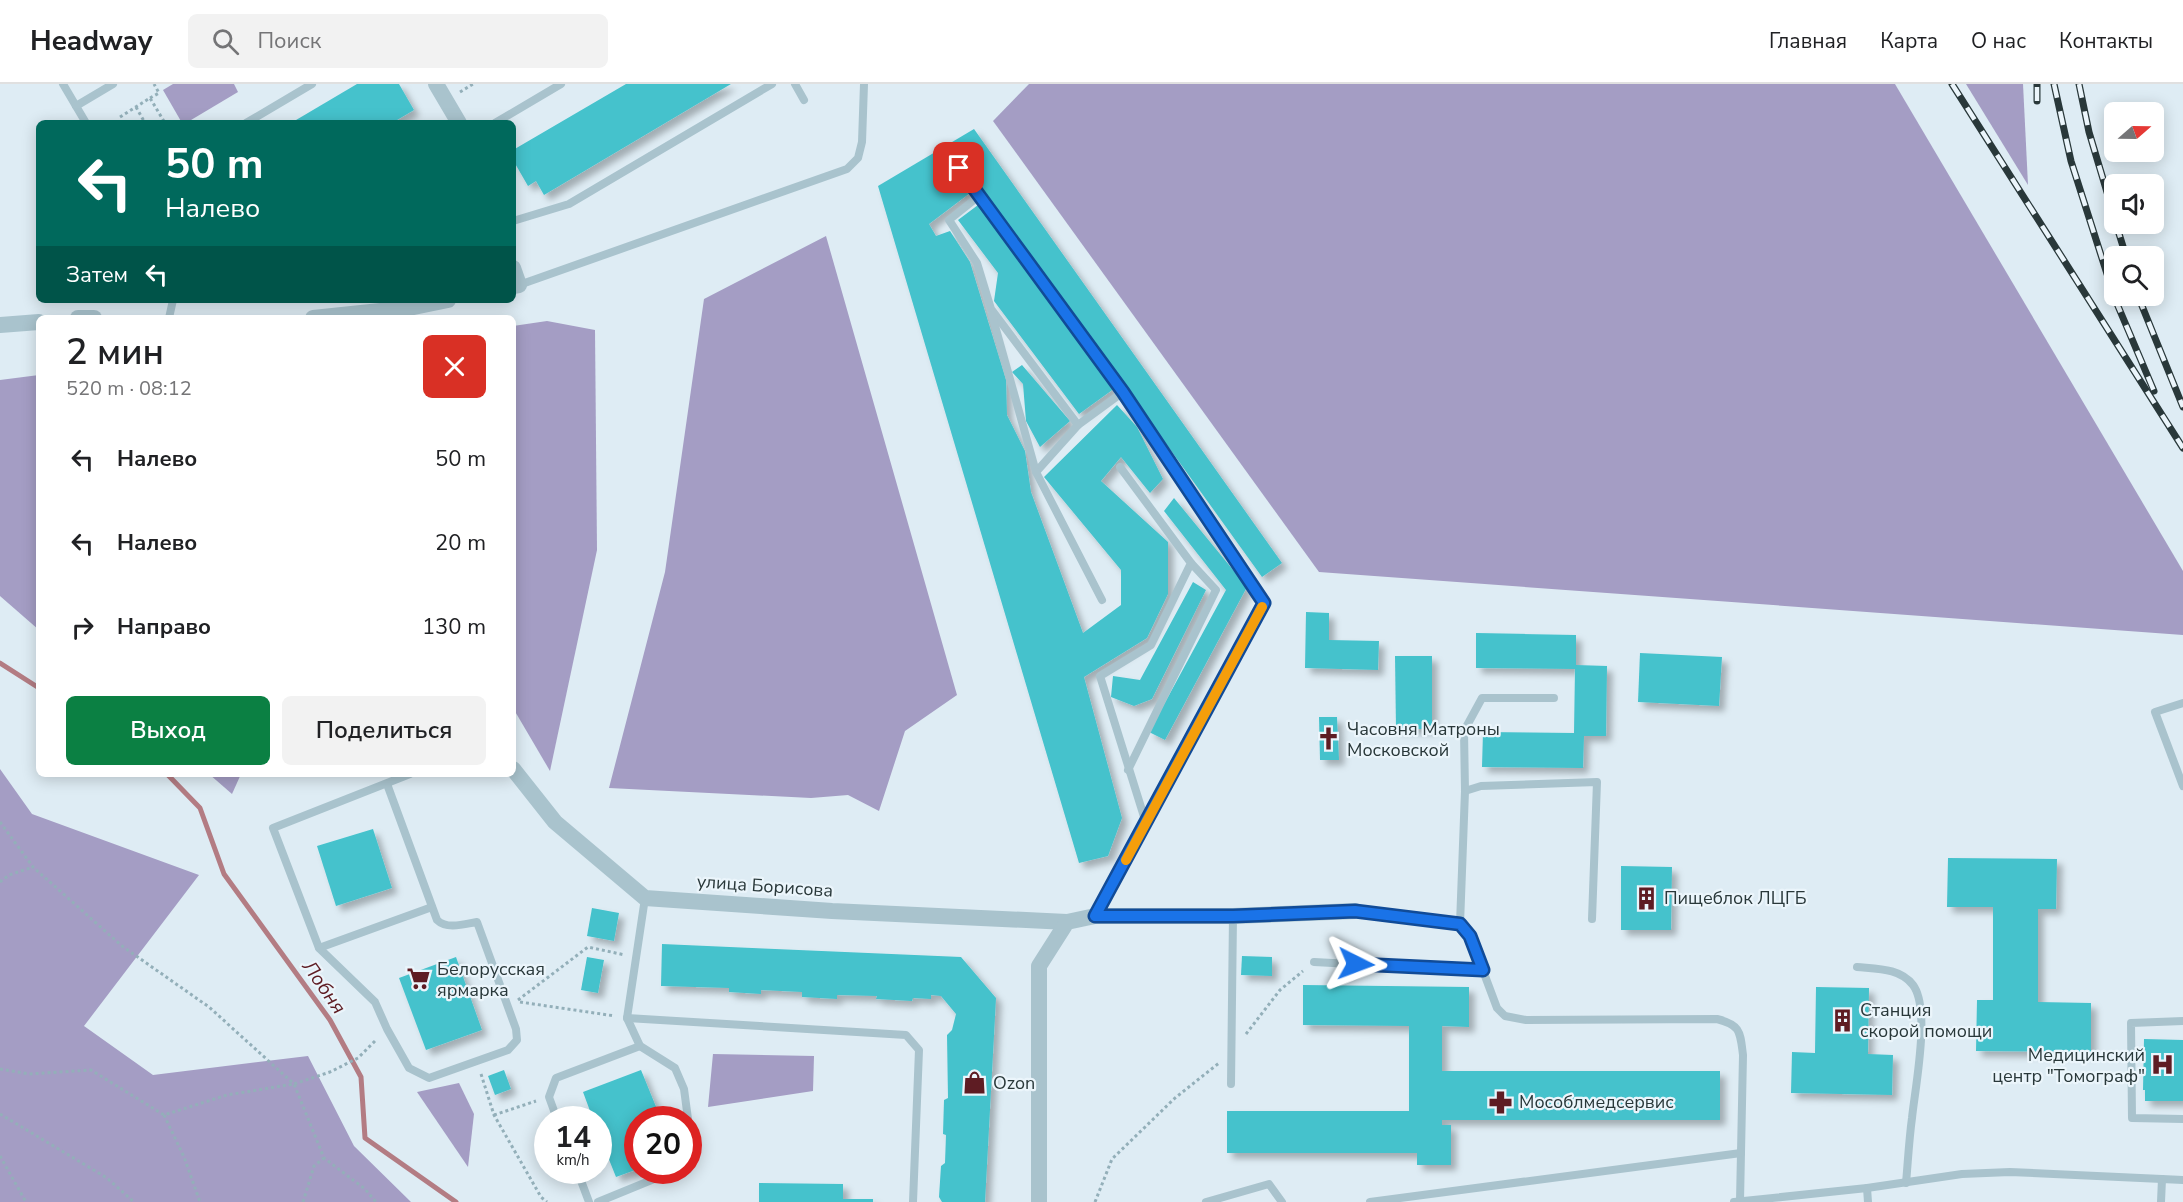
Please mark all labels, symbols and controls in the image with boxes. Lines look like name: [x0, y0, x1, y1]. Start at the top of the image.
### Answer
search box: [188, 14, 608, 68]
text: Headway: [30, 22, 152, 60]
icon: search: [209, 25, 242, 58]
text: Поиск: [257, 26, 321, 56]
text: Главная: [1769, 27, 1847, 55]
text: Карта: [1880, 27, 1938, 55]
text: О нас: [1971, 27, 2026, 55]
text: Контакты: [2059, 27, 2153, 55]
north arrow: [2104, 102, 2164, 162]
map controls: [2104, 102, 2164, 306]
text: 50 m: [165, 136, 264, 193]
pin: [933, 142, 984, 193]
icon: left: [66, 144, 144, 222]
icon: arrive: [942, 151, 975, 184]
button: sound: [2104, 174, 2164, 234]
text: Налево: [165, 190, 260, 227]
button: search: [2104, 246, 2164, 306]
icon: left: [140, 258, 173, 291]
text: Затем: [66, 260, 128, 290]
text: 2 мин: [66, 328, 164, 377]
button: close: [423, 335, 486, 398]
text: 520 m · 08:12: [66, 375, 192, 402]
icon: left: [66, 443, 99, 476]
text: Налево: [117, 444, 197, 474]
text: 50 m: [435, 444, 486, 474]
icon: left: [66, 527, 99, 560]
text: Налево: [117, 528, 197, 558]
text: 20 m: [435, 528, 486, 558]
icon: right: [66, 611, 99, 644]
text: Направо: [117, 612, 211, 642]
text: 130 m: [422, 612, 486, 642]
button: Выход: [66, 696, 270, 765]
button: Поделиться: [282, 696, 486, 765]
place label: Часовня Матроны Московской: [1347, 717, 1500, 762]
church icon: Часовня Матроны Московской: [1316, 726, 1342, 752]
street label: улица Борисова: [696, 869, 834, 903]
building icon: Пищеблок ЛЦГБ: [1633, 885, 1659, 911]
place label: Пищеблок ЛЦГБ: [1664, 886, 1807, 910]
position arrow: [1324, 932, 1388, 996]
water label: Лобня: [295, 954, 352, 1019]
place label: Белорусская ярмарка: [437, 957, 545, 1002]
supermarket icon: Белорусская ярмарка: [406, 966, 432, 992]
place label: Станция скорой помощи: [1860, 998, 1992, 1043]
building icon: Станция скорой помощи: [1829, 1007, 1855, 1033]
place label: Медицинский центр "Томограф": [1992, 1043, 2145, 1088]
hospital icon: Медицинский центр "Томограф": [2150, 1052, 2176, 1078]
shop icon: Ozon: [962, 1070, 988, 1096]
place label: Ozon: [993, 1071, 1035, 1095]
pharmacy icon: Мособлмедсервис: [1488, 1089, 1514, 1115]
place label: Мособлмедсервис: [1519, 1090, 1674, 1114]
speed limit sign: 20: [624, 1106, 702, 1184]
text: 14: [555, 1117, 591, 1158]
text: km/h: [556, 1150, 590, 1170]

